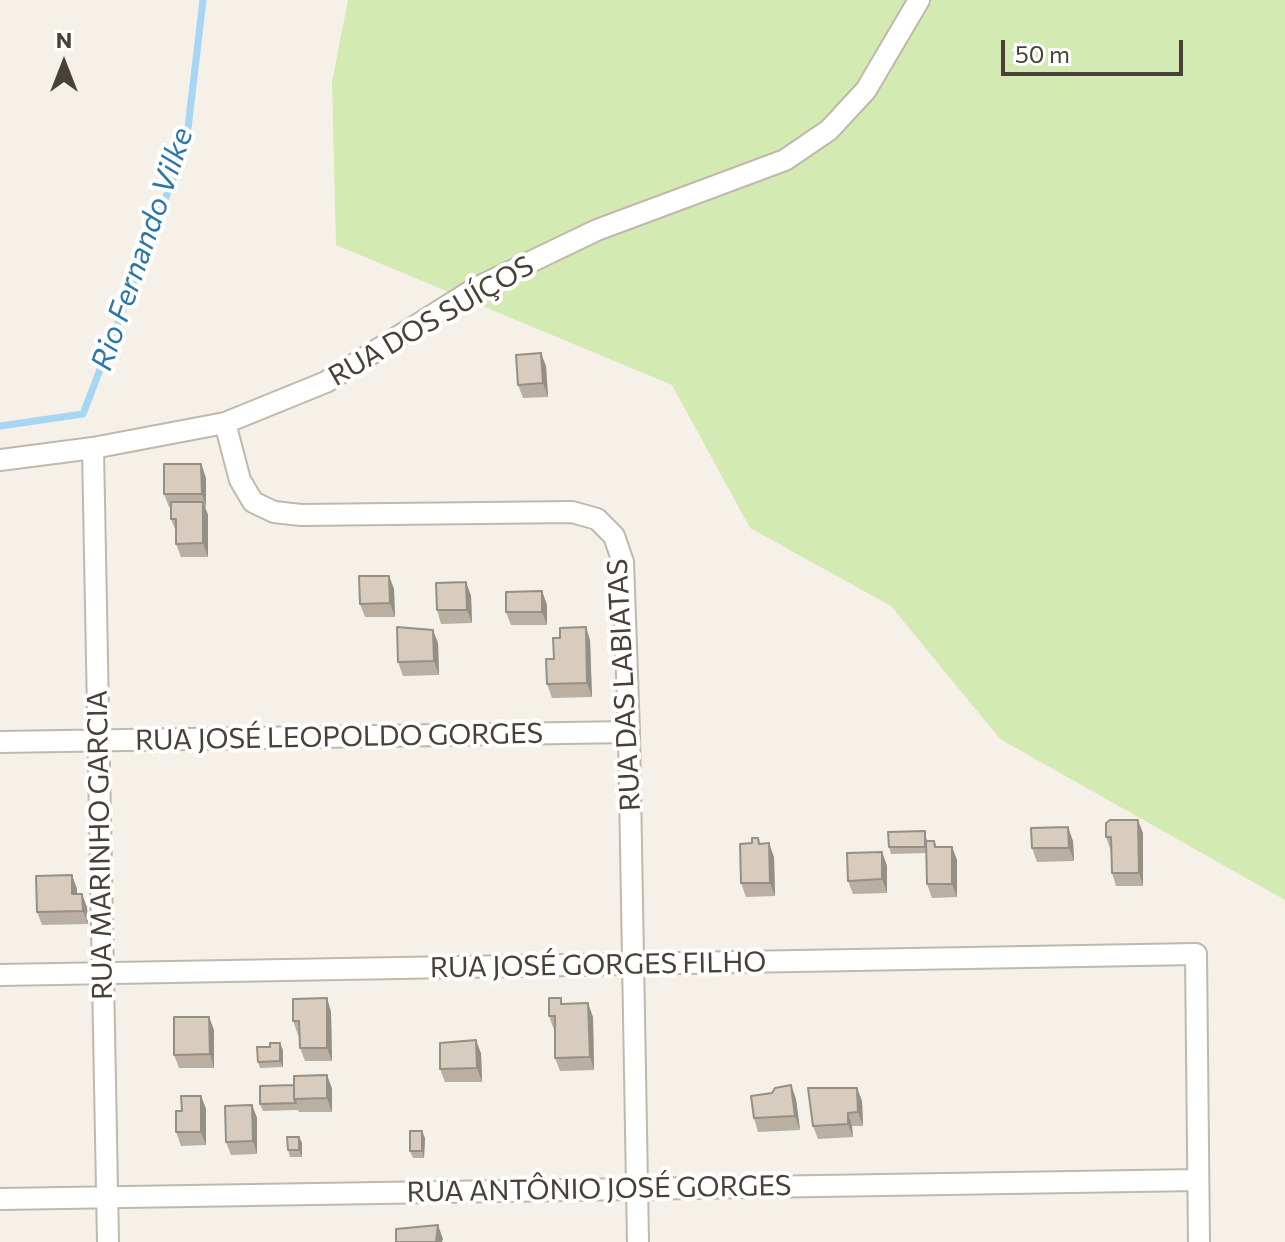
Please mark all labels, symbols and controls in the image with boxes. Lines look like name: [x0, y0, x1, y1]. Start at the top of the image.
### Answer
north arrow: [24, 24, 104, 104]
scale bar: [1005, 24, 1187, 74]
text: N: [56, 26, 72, 53]
text: 50 m: [1015, 39, 1070, 68]
water label: Rio Fernando Vilke: [84, 123, 200, 375]
street label: RUA DOS SUÍÇOS: [323, 249, 539, 393]
street label: RUA DAS LABIATAS: [601, 558, 647, 812]
street label: RUA MARINHO GARCIA: [80, 690, 120, 1000]
street label: RUA JOSÉ LEOPOLDO GORGES: [135, 717, 543, 757]
street label: RUA JOSÉ GORGES FILHO: [430, 945, 766, 985]
street label: RUA ANTÔNIO JOSÉ GORGES: [406, 1169, 792, 1209]

